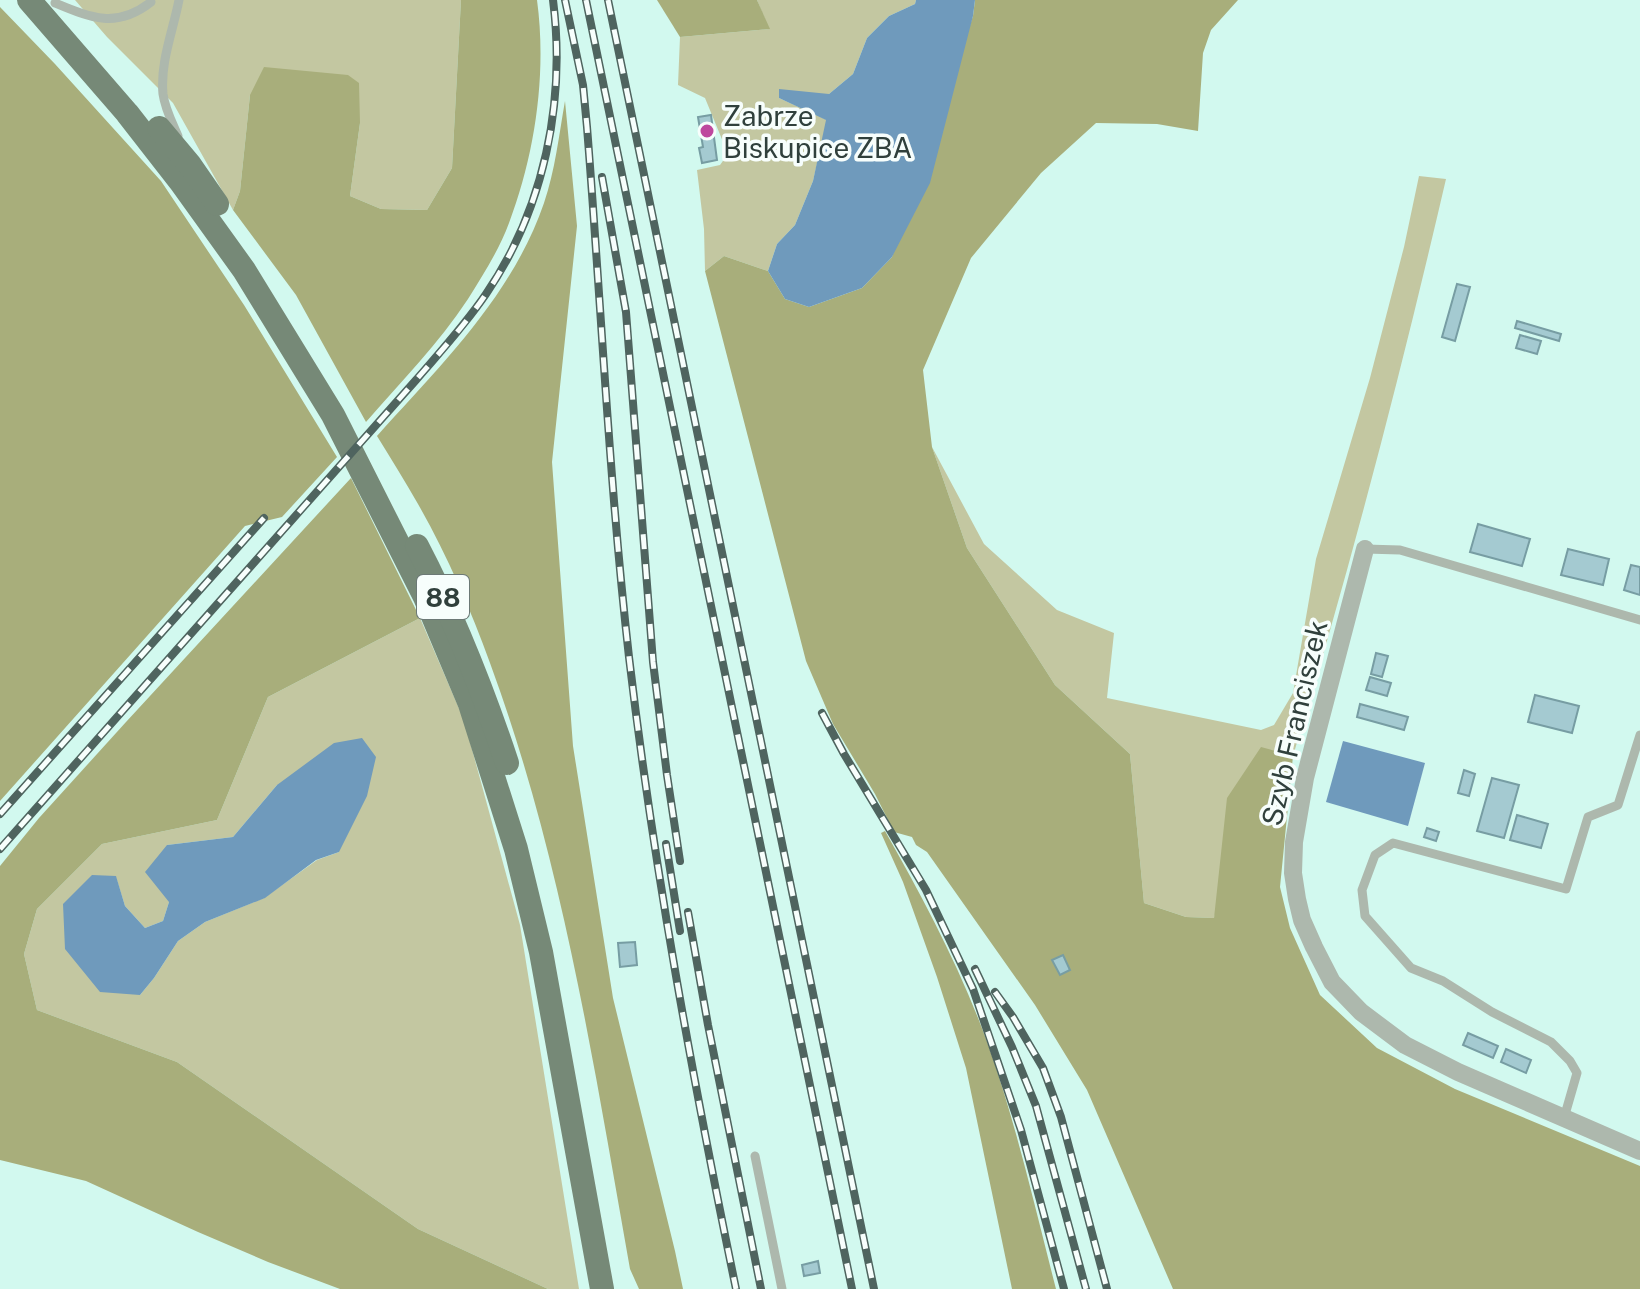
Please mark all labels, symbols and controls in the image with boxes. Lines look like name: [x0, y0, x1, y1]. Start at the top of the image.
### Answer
place label: Zabrze Biskupice ZBA: [723, 99, 912, 164]
marker: Zabrze Biskupice ZBA: [698, 122, 716, 140]
road number: 88: [417, 575, 469, 619]
street label: Szyb Franciszek: [1254, 617, 1334, 829]

